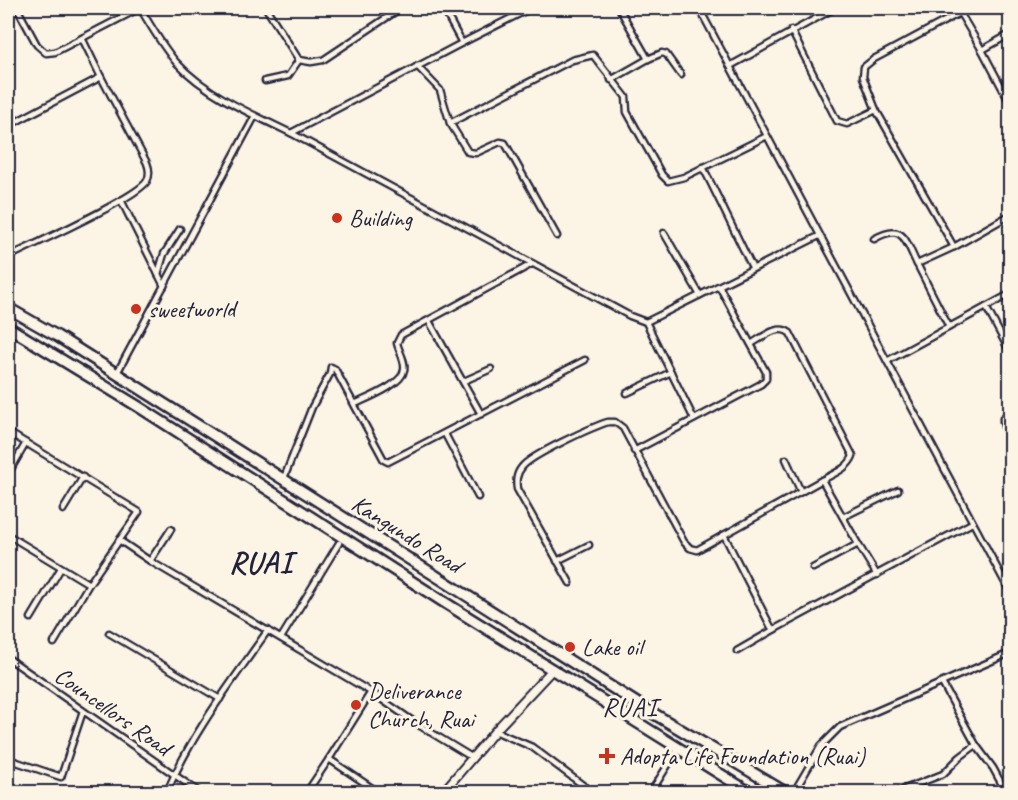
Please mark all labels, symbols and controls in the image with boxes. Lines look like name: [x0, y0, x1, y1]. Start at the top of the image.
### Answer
place label: Building: [349, 203, 414, 233]
marker: Building: [330, 211, 344, 225]
place label: sweetworld: [148, 294, 239, 324]
marker: sweetworld: [129, 302, 143, 316]
street label: Kangundo Road: [346, 488, 471, 582]
district label: RUAI: [229, 544, 298, 582]
place label: Lake oil: [582, 632, 646, 662]
marker: Lake oil: [563, 640, 577, 654]
street label: Councellors Road: [49, 660, 180, 764]
place label: Deliverance Church, Ruai: [368, 676, 477, 734]
district label: RUAI: [602, 691, 662, 724]
marker: Deliverance Church, Ruai: [349, 698, 363, 712]
place label: Adopta Life Foundation (Ruai): [620, 741, 866, 771]
marker: Adopta Life Foundation (Ruai): [598, 747, 616, 765]

